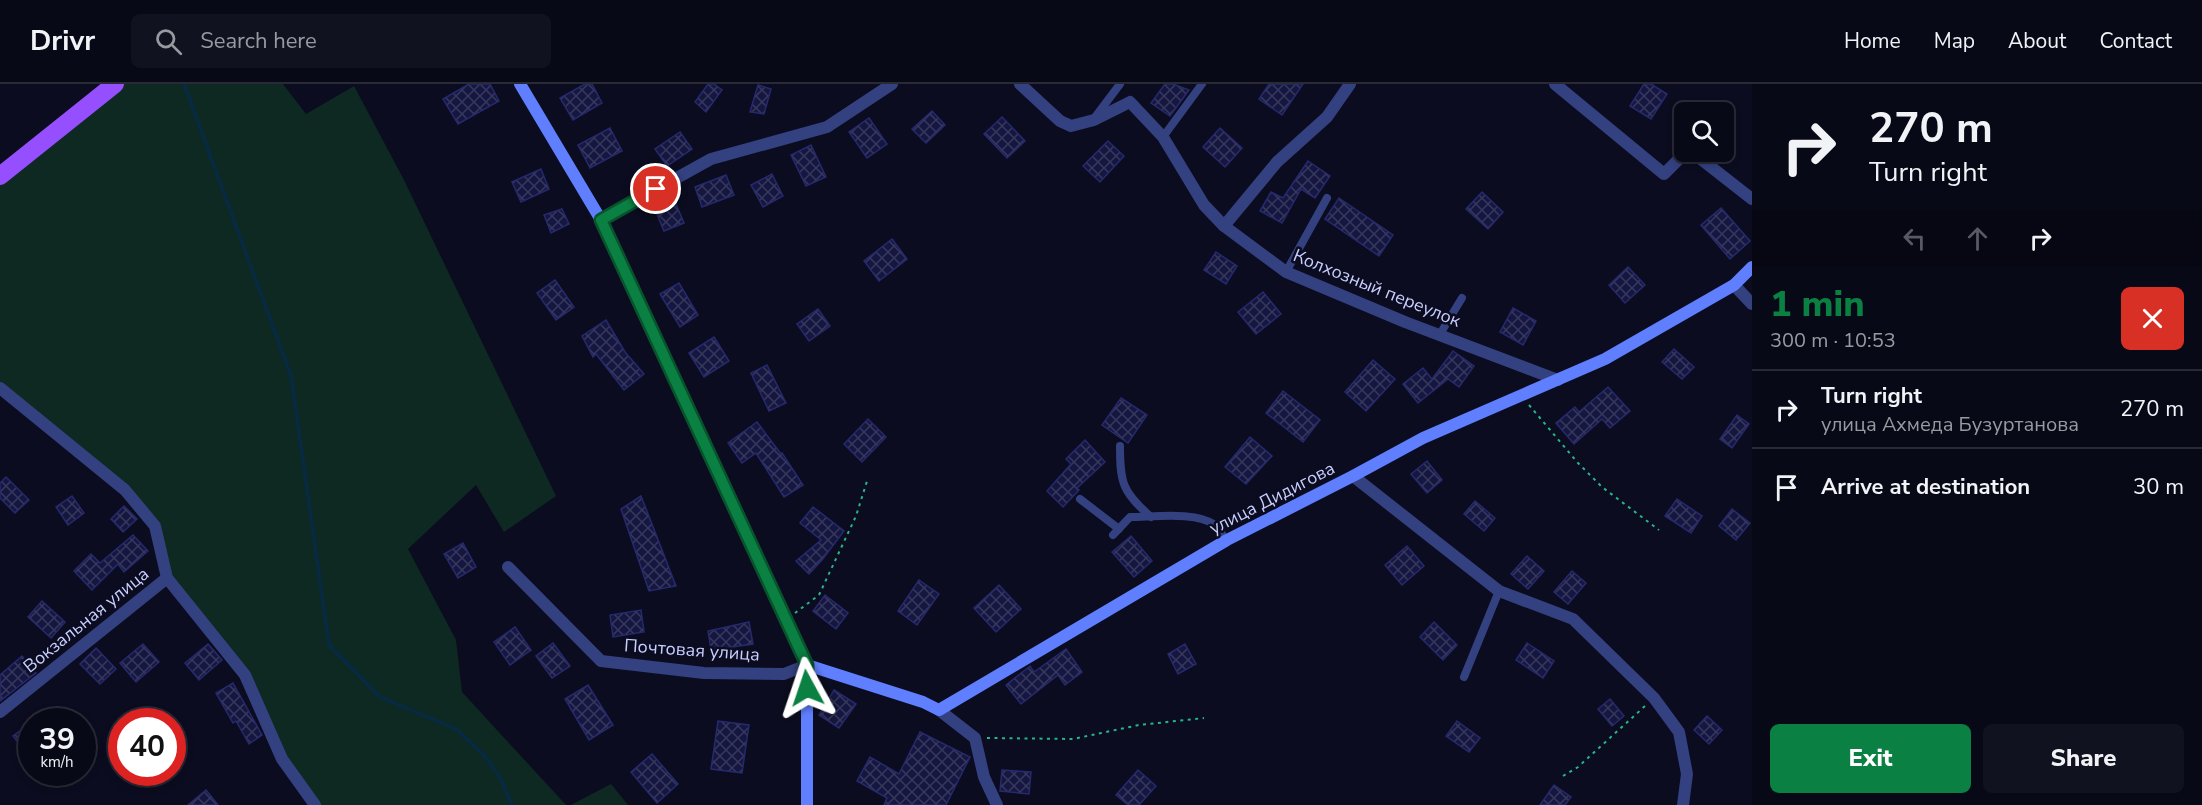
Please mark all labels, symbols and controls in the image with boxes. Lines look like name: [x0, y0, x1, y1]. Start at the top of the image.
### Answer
search box: [131, 14, 551, 68]
text: Drivr: [30, 22, 95, 60]
icon: search: [152, 25, 185, 58]
text: Search here: [200, 26, 317, 56]
text: Home: [1844, 27, 1901, 55]
text: Map: [1934, 27, 1975, 55]
text: About: [2008, 27, 2066, 55]
text: Contact: [2099, 27, 2172, 55]
text: 270 m: [1869, 100, 1993, 157]
map controls: [1674, 102, 1734, 162]
button: search: [1674, 102, 1734, 162]
icon: right: [1770, 108, 1848, 186]
text: Turn right: [1869, 154, 1987, 191]
pin: [630, 163, 681, 214]
icon: arrive: [639, 172, 672, 205]
icon: left: [1898, 222, 1931, 255]
icon: ahead: [1961, 222, 1994, 255]
icon: right: [2024, 222, 2057, 255]
street label: Колхозный переулок: [1290, 243, 1465, 333]
text: 1 min: [1770, 280, 1865, 329]
button: close: [2121, 287, 2184, 350]
text: 300 m · 10:53: [1770, 327, 1896, 354]
text: Turn right: [1821, 381, 1922, 411]
icon: right: [1770, 393, 1803, 426]
text: 270 m: [2120, 394, 2184, 424]
text: улица Ахмеда Бузуртанова: [1821, 411, 2079, 438]
street label: улица Дидигова: [1205, 456, 1339, 540]
icon: arrive: [1770, 471, 1803, 504]
text: Arrive at destination: [1821, 472, 2030, 502]
text: 30 m: [2133, 472, 2184, 502]
street label: Вокзальная улица: [18, 562, 154, 678]
street label: Почтовая улица: [623, 633, 761, 667]
position arrow: [775, 656, 839, 720]
speed limit sign: 40: [108, 708, 186, 786]
text: 39: [39, 719, 75, 760]
button: Exit: [1770, 724, 1971, 793]
button: Share: [1983, 724, 2184, 793]
text: km/h: [40, 752, 74, 772]

